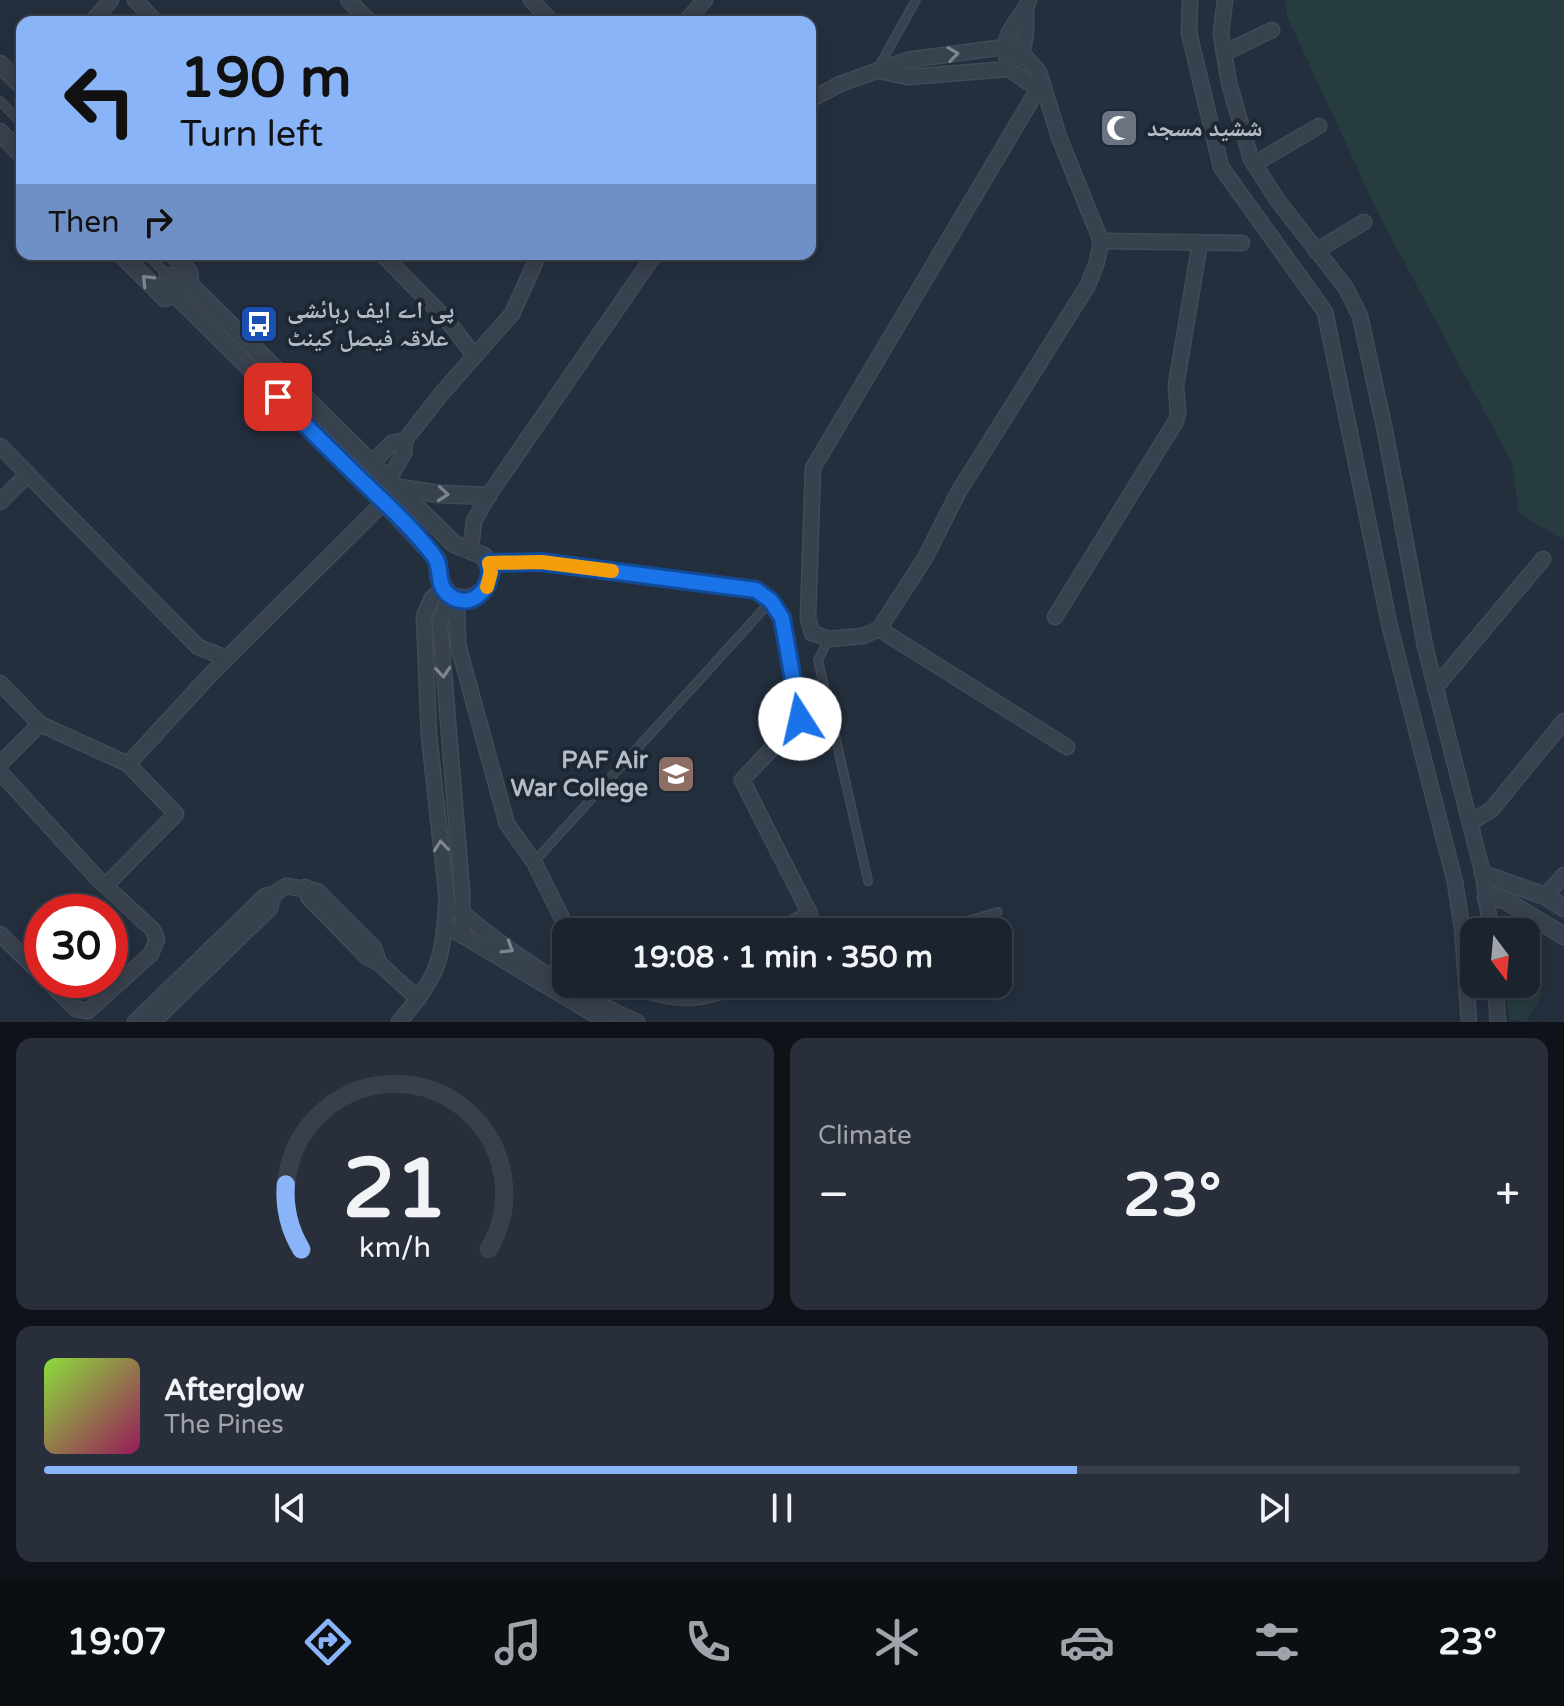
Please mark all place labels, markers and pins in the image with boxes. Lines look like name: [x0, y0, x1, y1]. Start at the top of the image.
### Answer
mosque icon: ششید مسجد: [1098, 107, 1140, 149]
place label: ششید مسجد: [1147, 114, 1263, 143]
place label: پی اے ایف رہائشی علاقہ فیصل کینٹ: [287, 296, 454, 353]
bus stop icon: پی اے ایف رہائشی علاقہ فیصل کینٹ: [238, 303, 280, 345]
pin: [244, 363, 312, 431]
place label: PAF Air War College: [511, 746, 649, 803]
school or university icon: PAF Air War College: [655, 753, 697, 795]

